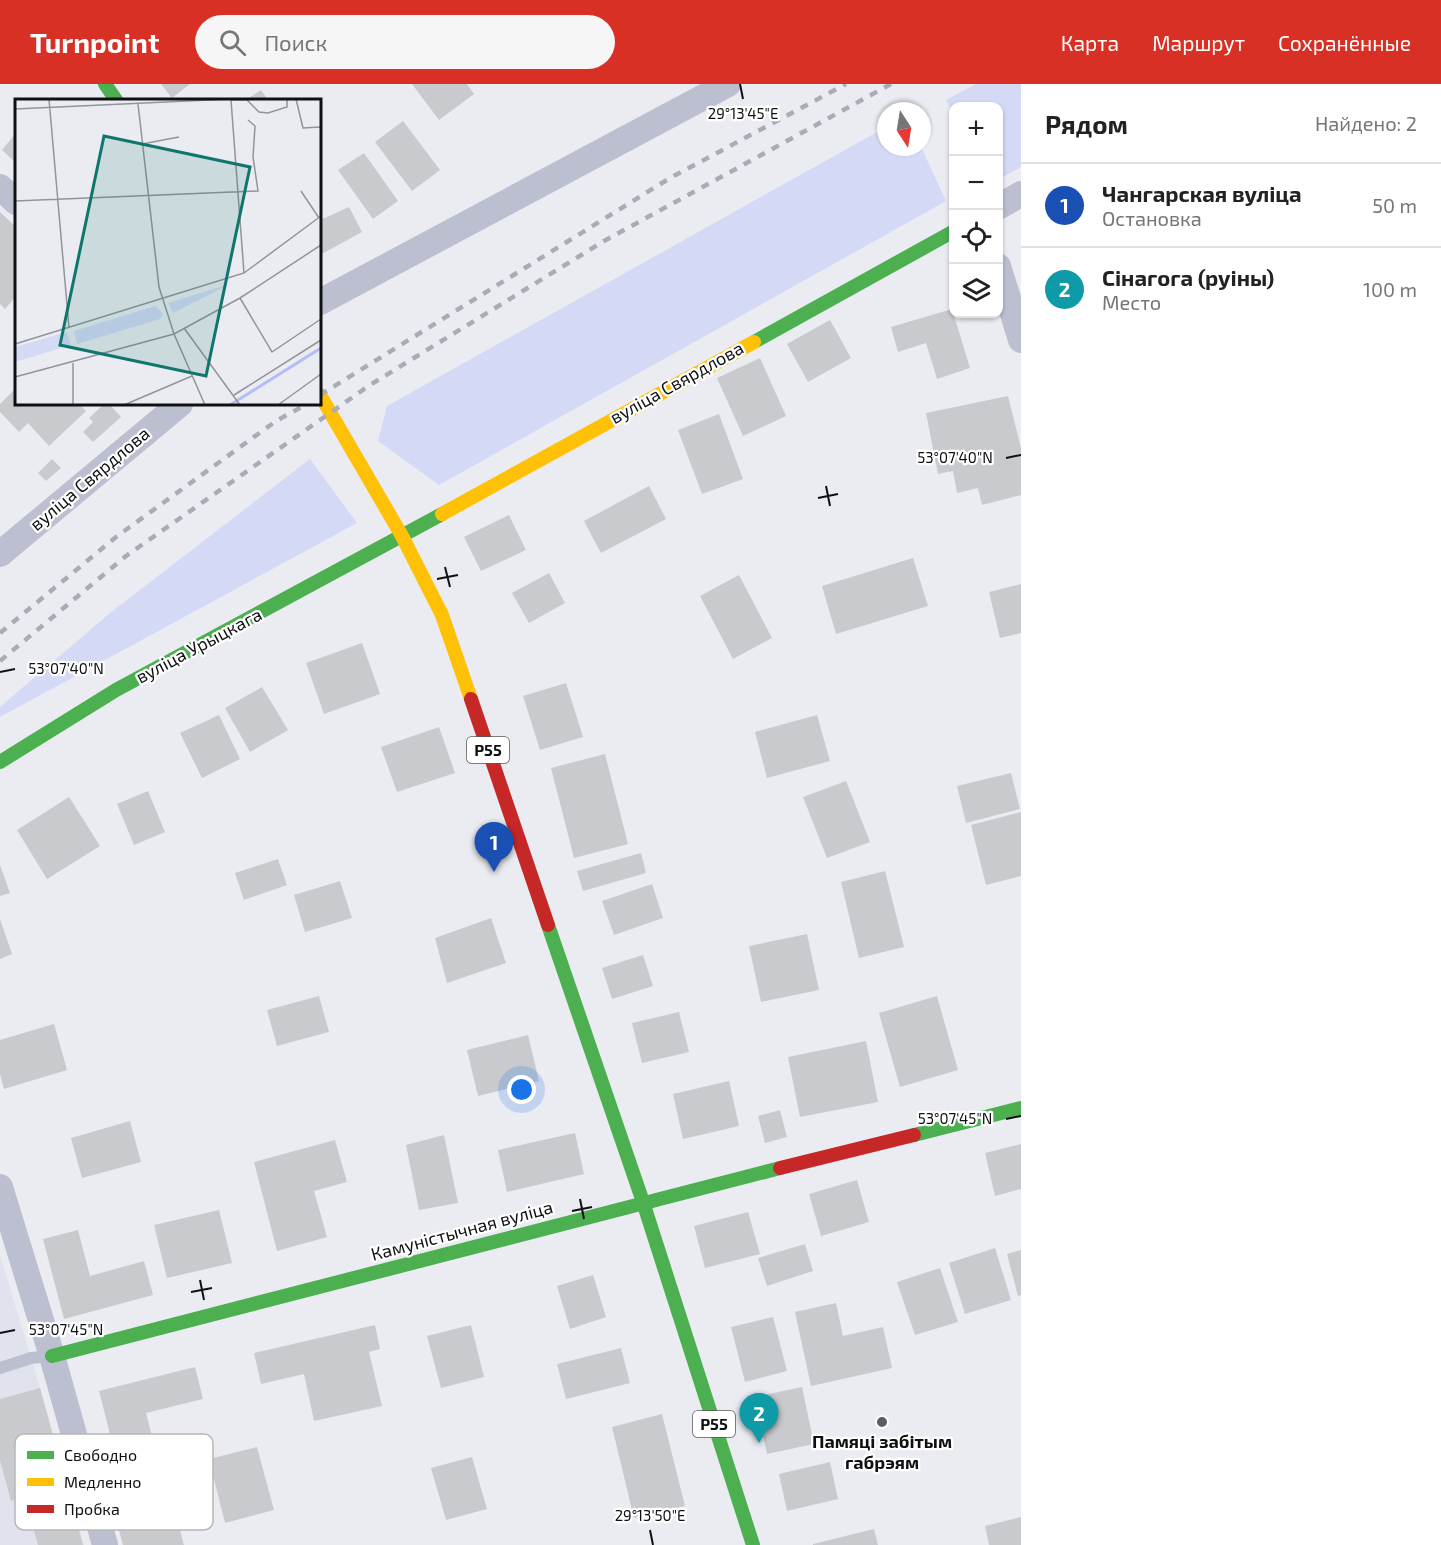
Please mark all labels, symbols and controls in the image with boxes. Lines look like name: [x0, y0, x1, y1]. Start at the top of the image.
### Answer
search box: [195, 15, 615, 69]
text: Turnpoint: [30, 25, 159, 59]
icon: search: [216, 26, 249, 59]
text: Поиск: [264, 29, 327, 55]
text: Карта: [1061, 30, 1119, 55]
text: Маршрут: [1152, 30, 1245, 55]
text: Сохранённые: [1278, 30, 1411, 55]
inset map: [15, 99, 321, 405]
north arrow: [877, 102, 931, 156]
map controls: [949, 102, 1003, 318]
button: +: [949, 102, 1003, 156]
text: 29°13'45"E: [708, 104, 778, 122]
text: Рядом: [1045, 108, 1128, 139]
text: Найдено: 2: [1315, 111, 1417, 135]
button: −: [949, 156, 1003, 210]
text: Чангарская вуліца: [1102, 180, 1302, 206]
text: 1: [1060, 193, 1069, 217]
text: 50 m: [1372, 193, 1417, 217]
text: Остановка: [1102, 206, 1202, 230]
button: locate: [949, 210, 1003, 264]
button: layers: [949, 264, 1003, 318]
text: Сінагога (руіны): [1102, 264, 1274, 290]
text: 2: [1059, 277, 1070, 301]
text: 100 m: [1363, 277, 1417, 301]
text: Место: [1102, 290, 1161, 314]
street label: вуліца Свярдлова: [606, 336, 747, 428]
street label: вуліца Свярдлова: [25, 422, 154, 535]
text: 53°07'40"N: [917, 448, 993, 466]
street label: вуліца Урыцкага: [132, 603, 265, 688]
text: 53°07'40"N: [28, 659, 104, 677]
road number: Р55: [467, 737, 509, 763]
pin: 1: [474, 822, 514, 872]
your location: [507, 1075, 536, 1104]
text: 53°07'45"N: [918, 1109, 992, 1127]
street label: Камуністычная вуліца: [368, 1195, 555, 1265]
text: 53°07'45"N: [29, 1320, 103, 1338]
pin: 2: [740, 1394, 778, 1443]
road number: Р55: [693, 1411, 735, 1437]
marker: Памяці забітым габрэям: [875, 1415, 889, 1429]
place label: Памяці забітым габрэям: [812, 1430, 952, 1473]
legend: [15, 1434, 213, 1530]
text: Свободно: [64, 1445, 137, 1464]
text: Медленно: [64, 1472, 141, 1491]
text: Пробка: [64, 1499, 120, 1518]
text: 29°13'50"E: [615, 1506, 685, 1524]

